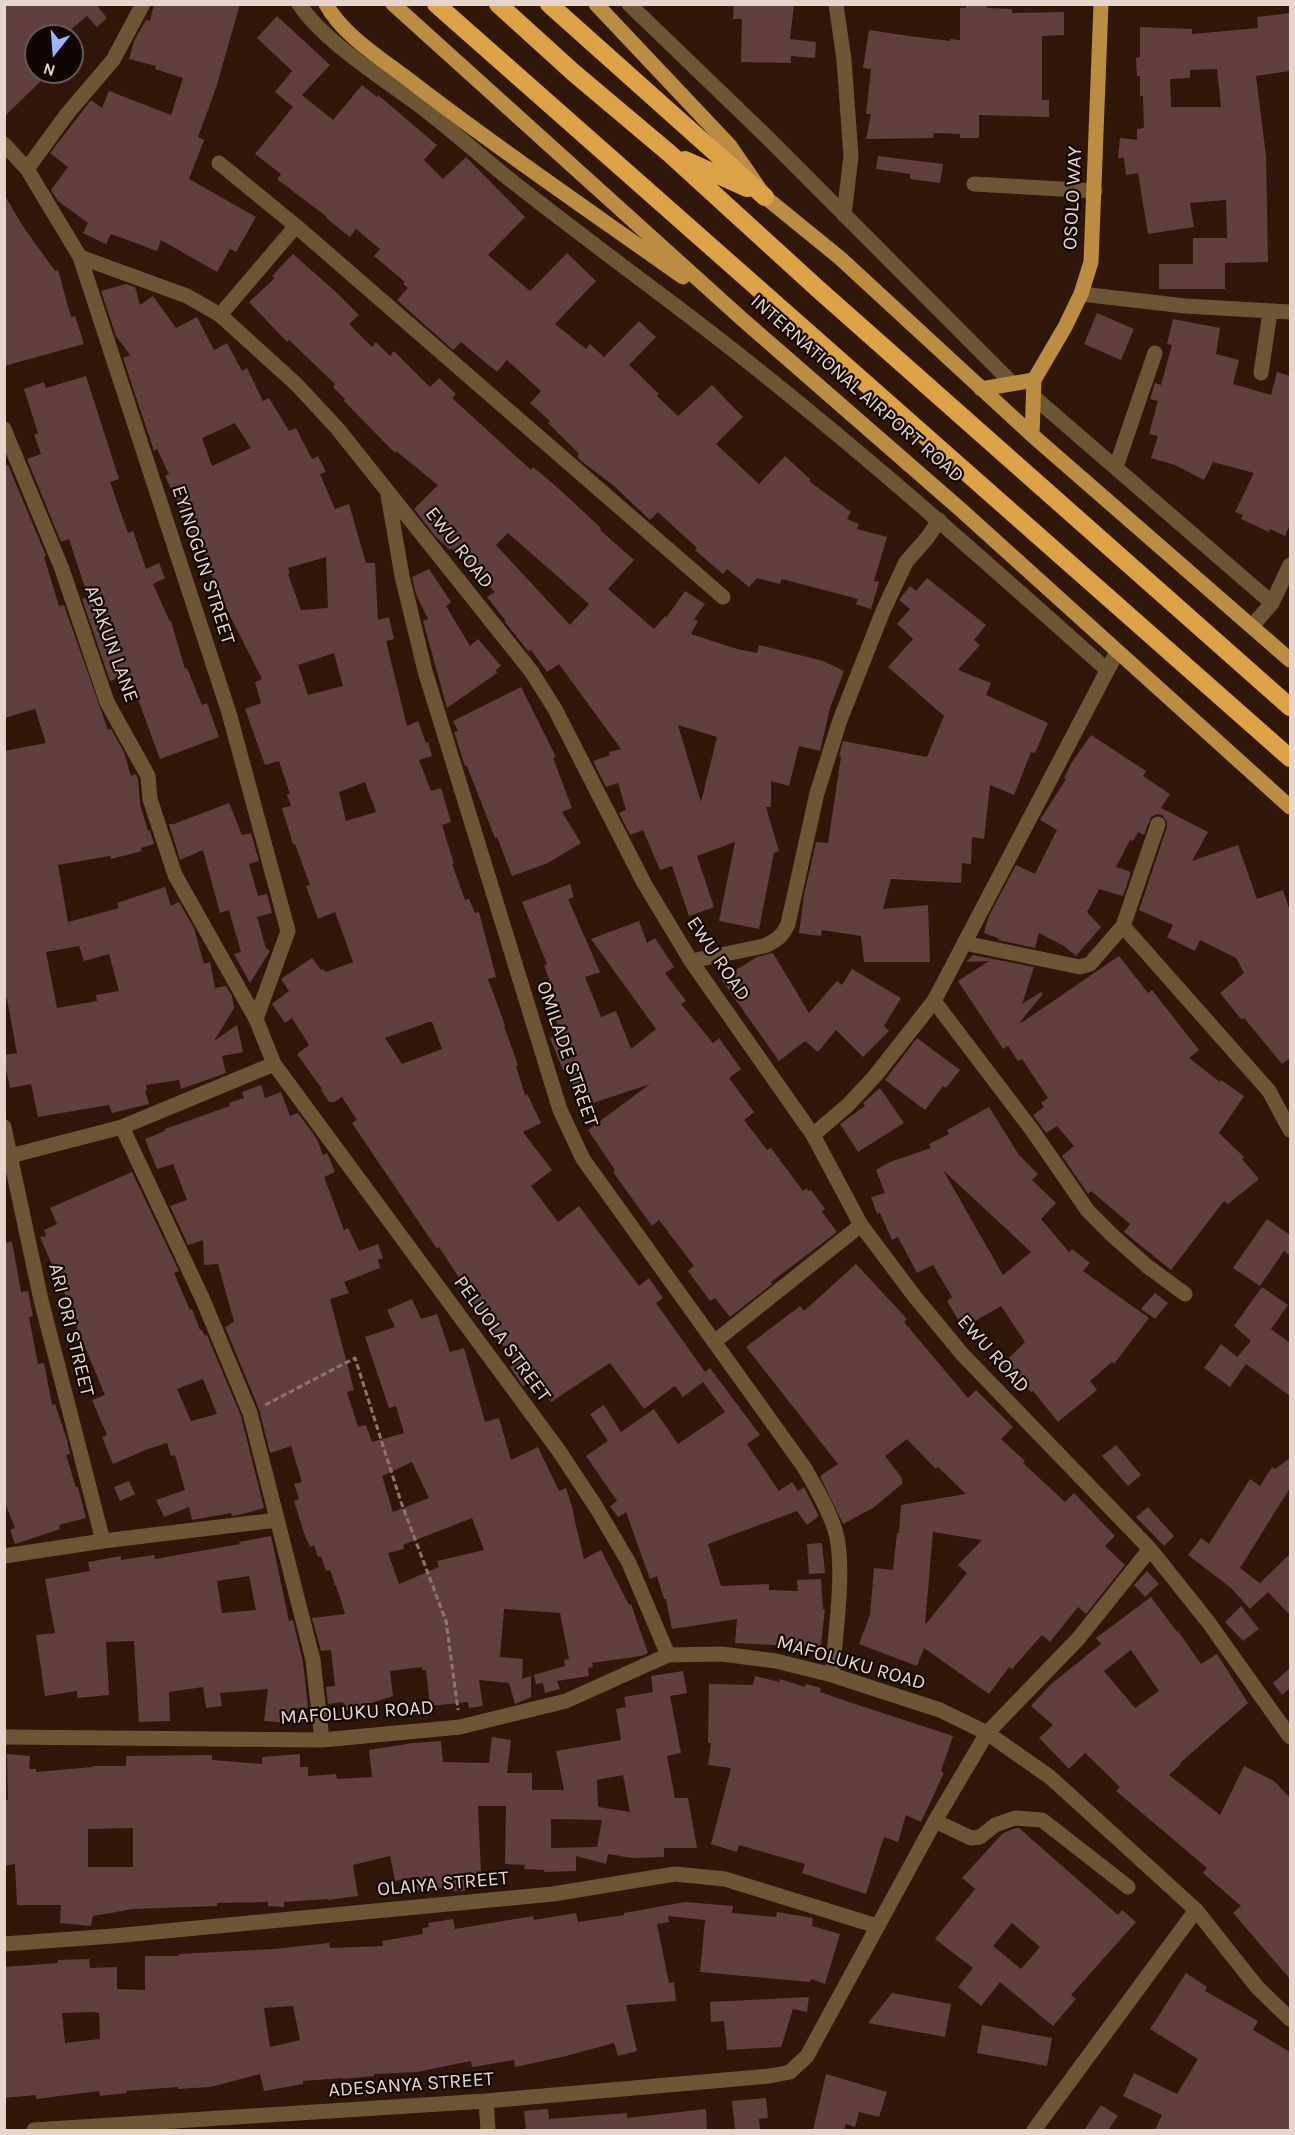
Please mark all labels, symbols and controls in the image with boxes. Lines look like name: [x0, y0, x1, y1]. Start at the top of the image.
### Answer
north arrow: [24, 24, 84, 84]
text: N: [41, 59, 57, 81]
street label: OSOLO WAY: [1058, 145, 1088, 251]
street label: INTERNATIONAL AIRPORT ROAD: [745, 290, 969, 488]
street label: EYINOGUN STREET: [166, 483, 240, 647]
street label: EWU ROAD: [420, 502, 498, 594]
street label: APAKUN LANE: [79, 582, 143, 706]
street label: EWU ROAD: [681, 912, 755, 1006]
street label: OMILADE STREET: [531, 978, 603, 1130]
street label: ARI ORI STREET: [43, 1261, 99, 1399]
street label: PELUOLA STREET: [448, 1271, 556, 1407]
street label: EWU ROAD: [952, 1310, 1034, 1398]
street label: MAFOLUKU ROAD: [774, 1630, 928, 1696]
street label: MAFOLUKU ROAD: [279, 1696, 435, 1730]
street label: OLAIYA STREET: [376, 1866, 510, 1902]
street label: ADESANYA STREET: [327, 2067, 495, 2103]

